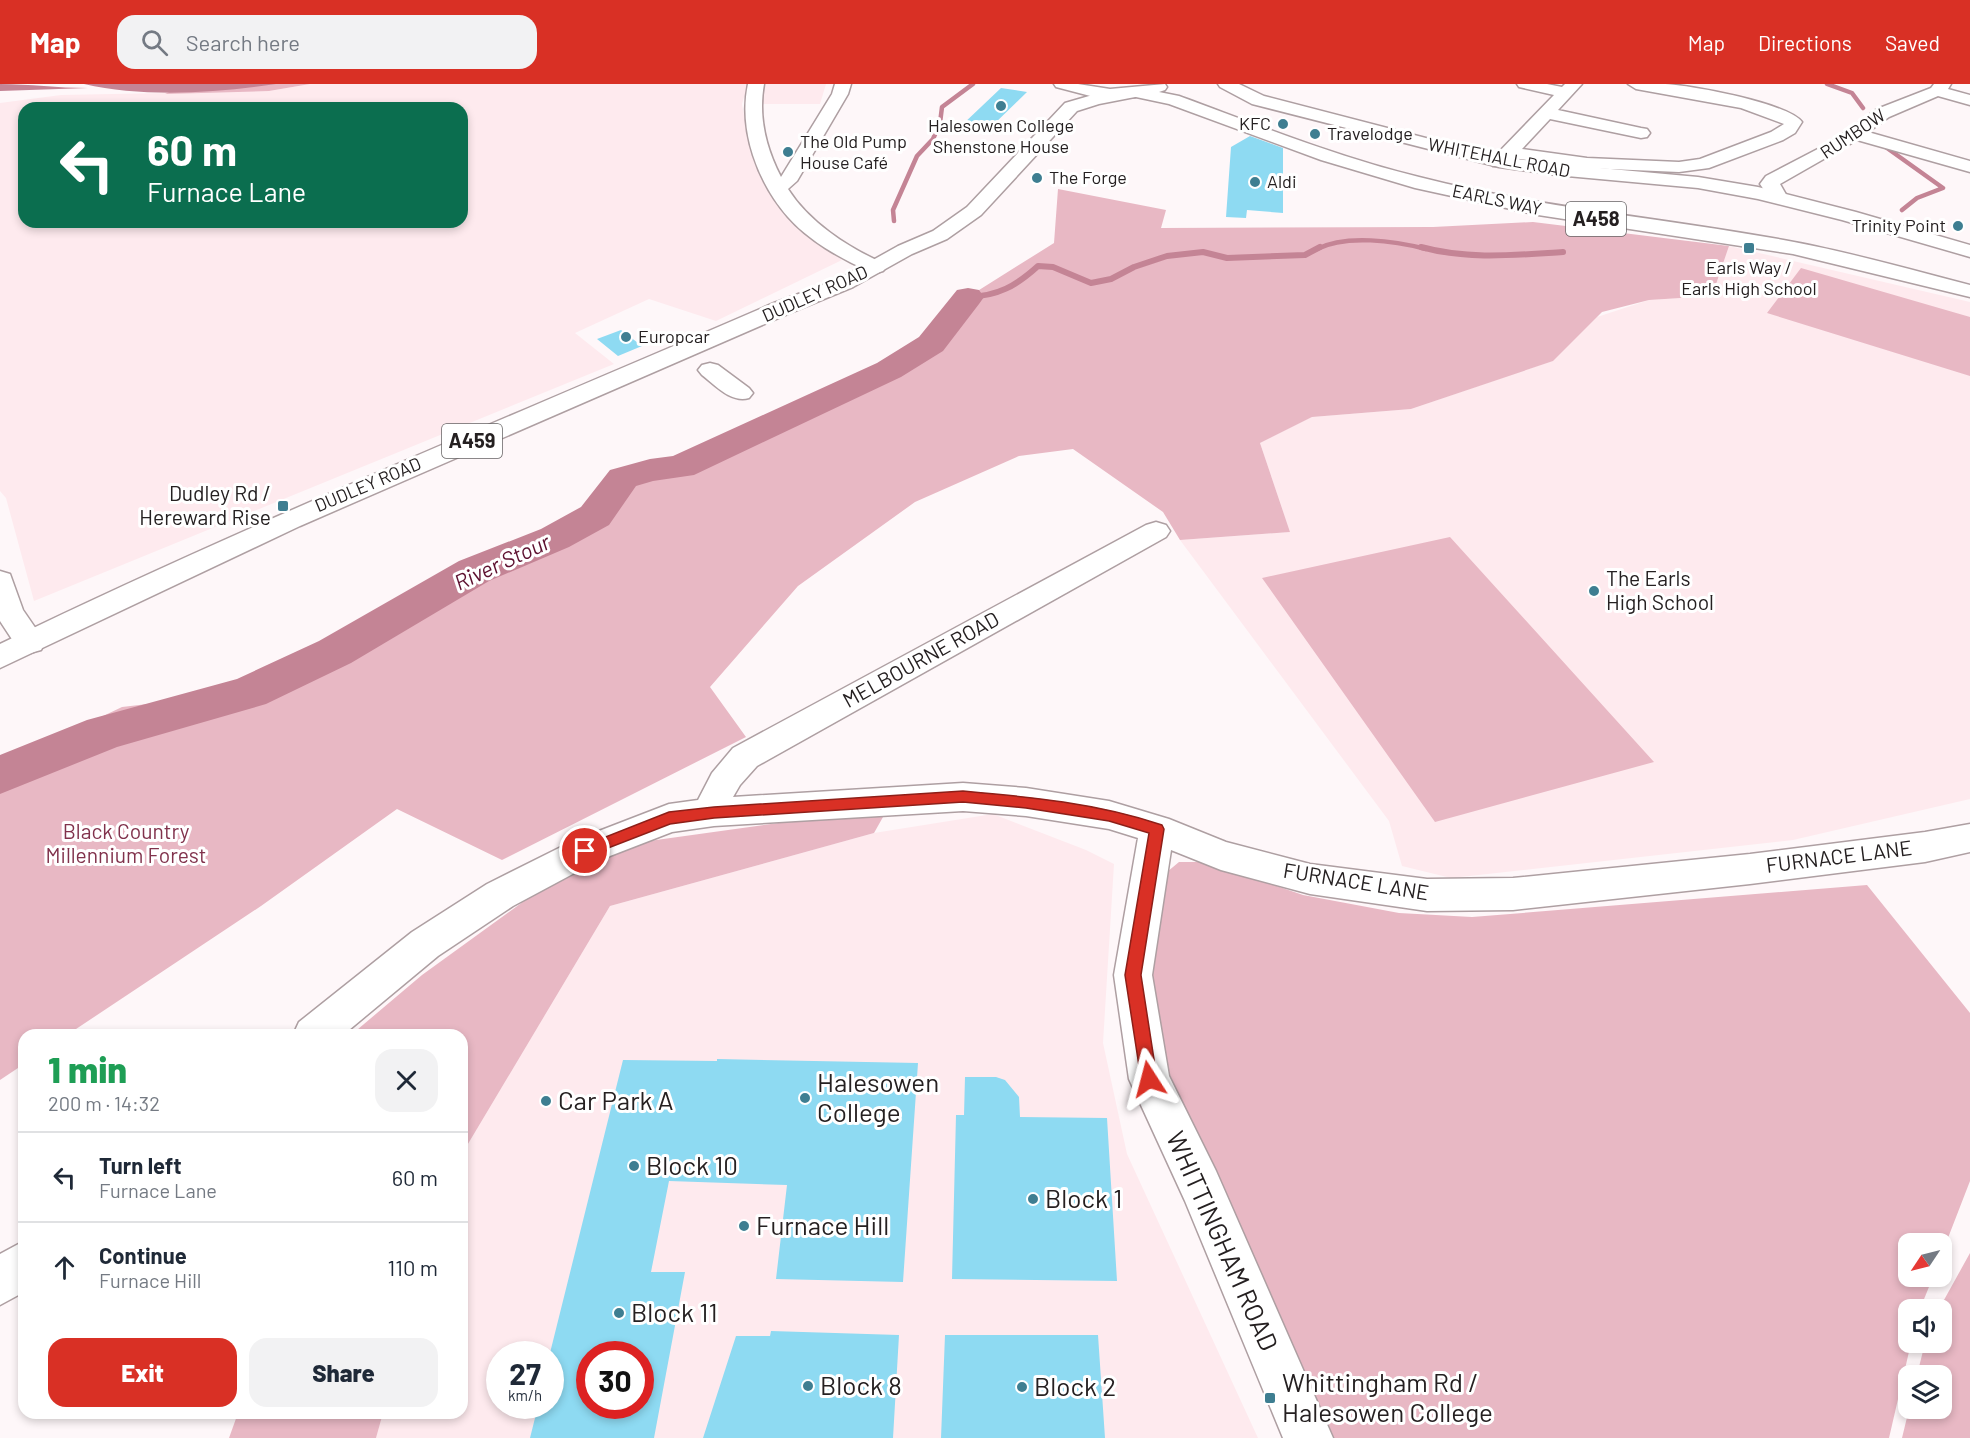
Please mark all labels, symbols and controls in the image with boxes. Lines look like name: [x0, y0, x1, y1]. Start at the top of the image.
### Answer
search box: [117, 15, 537, 69]
text: Map: [30, 25, 81, 59]
icon: search: [138, 26, 171, 59]
text: Search here: [186, 29, 300, 55]
text: Map: [1688, 30, 1725, 55]
text: Directions: [1758, 30, 1852, 55]
text: Saved: [1885, 30, 1940, 55]
marker: Halesowen College Shenstone House: [994, 99, 1008, 113]
street label: RUMBOW: [1816, 103, 1889, 163]
place label: KFC: [1239, 112, 1271, 134]
place label: Halesowen College Shenstone House: [928, 114, 1074, 157]
marker: KFC: [1276, 117, 1290, 131]
place label: Travelodge: [1327, 122, 1413, 144]
text: 60 m: [147, 124, 237, 174]
icon: left: [48, 126, 126, 204]
marker: Travelodge: [1308, 127, 1322, 141]
place label: The Old Pump House Café: [800, 130, 907, 173]
street label: WHITEHALL ROAD: [1426, 132, 1572, 182]
marker: The Old Pump House Café: [781, 145, 795, 159]
place label: The Forge: [1049, 166, 1127, 188]
place label: Aldi: [1267, 170, 1296, 192]
marker: The Forge: [1030, 171, 1044, 185]
text: Furnace Lane: [147, 175, 306, 207]
marker: Aldi: [1248, 175, 1262, 189]
street label: EARLS WAY: [1450, 179, 1544, 219]
road number: A458: [1566, 202, 1626, 236]
place label: Trinity Point: [1852, 214, 1946, 236]
marker: Trinity Point: [1951, 219, 1965, 233]
marker: Earls Way / Earls High School: [1742, 241, 1756, 255]
place label: Earls Way / Earls High School: [1681, 256, 1817, 299]
street label: DUDLEY ROAD: [758, 260, 871, 326]
place label: Europcar: [638, 325, 710, 347]
marker: Europcar: [619, 330, 633, 344]
road number: A459: [442, 424, 502, 458]
street label: DUDLEY ROAD: [311, 452, 424, 516]
place label: Dudley Rd / Hereward Rise: [139, 480, 271, 529]
marker: Dudley Rd / Hereward Rise: [276, 499, 290, 513]
water label: River Stour: [450, 527, 555, 595]
place label: The Earls High School: [1606, 565, 1714, 614]
marker: The Earls High School: [1587, 584, 1601, 598]
street label: MELBOURNE ROAD: [838, 605, 1003, 712]
park label: Black Country Millennium Forest: [46, 818, 206, 867]
pin: [559, 825, 610, 876]
icon: arrive: [568, 834, 601, 867]
street label: FURNACE LANE: [1764, 834, 1913, 877]
street label: FURNACE LANE: [1282, 857, 1431, 904]
text: 1 min: [48, 1047, 127, 1090]
position arrow: [1117, 1047, 1181, 1111]
button: close: [375, 1049, 438, 1112]
place label: Halesowen College: [817, 1066, 939, 1127]
place label: Car Park A: [558, 1084, 674, 1115]
text: 200 m · 14:32: [48, 1091, 160, 1115]
marker: Halesowen College: [798, 1091, 812, 1105]
marker: Car Park A: [539, 1094, 553, 1108]
street label: WHITTINGHAM ROAD: [1161, 1126, 1286, 1355]
place label: Block 10: [646, 1149, 738, 1180]
text: Turn left: [99, 1152, 182, 1178]
marker: Block 10: [627, 1159, 641, 1173]
icon: left: [48, 1161, 81, 1194]
text: 60 m: [392, 1164, 438, 1190]
text: Furnace Lane: [99, 1178, 217, 1202]
place label: Block 1: [1045, 1182, 1122, 1213]
marker: Block 1: [1026, 1192, 1040, 1206]
place label: Furnace Hill: [756, 1209, 889, 1240]
marker: Furnace Hill: [737, 1219, 751, 1233]
north arrow: [1898, 1233, 1952, 1287]
map controls: [1898, 1233, 1952, 1419]
text: Continue: [99, 1242, 187, 1268]
icon: ahead: [48, 1251, 81, 1284]
text: 110 m: [388, 1254, 438, 1280]
text: Furnace Hill: [99, 1268, 201, 1292]
place label: Block 11: [631, 1296, 717, 1327]
button: sound: [1898, 1299, 1952, 1353]
marker: Block 11: [612, 1306, 626, 1320]
button: Exit: [48, 1338, 237, 1407]
button: Share: [249, 1338, 438, 1407]
speed limit sign: 30: [576, 1341, 654, 1419]
text: 27: [509, 1355, 541, 1391]
button: layers: [1898, 1365, 1952, 1419]
place label: Whittingham Rd / Halesowen College: [1282, 1366, 1493, 1427]
place label: Block 8: [820, 1369, 902, 1400]
place label: Block 2: [1034, 1370, 1116, 1401]
marker: Block 8: [801, 1379, 815, 1393]
marker: Block 2: [1015, 1380, 1029, 1394]
text: km/h: [508, 1386, 542, 1404]
marker: Whittingham Rd / Halesowen College: [1263, 1391, 1277, 1405]

